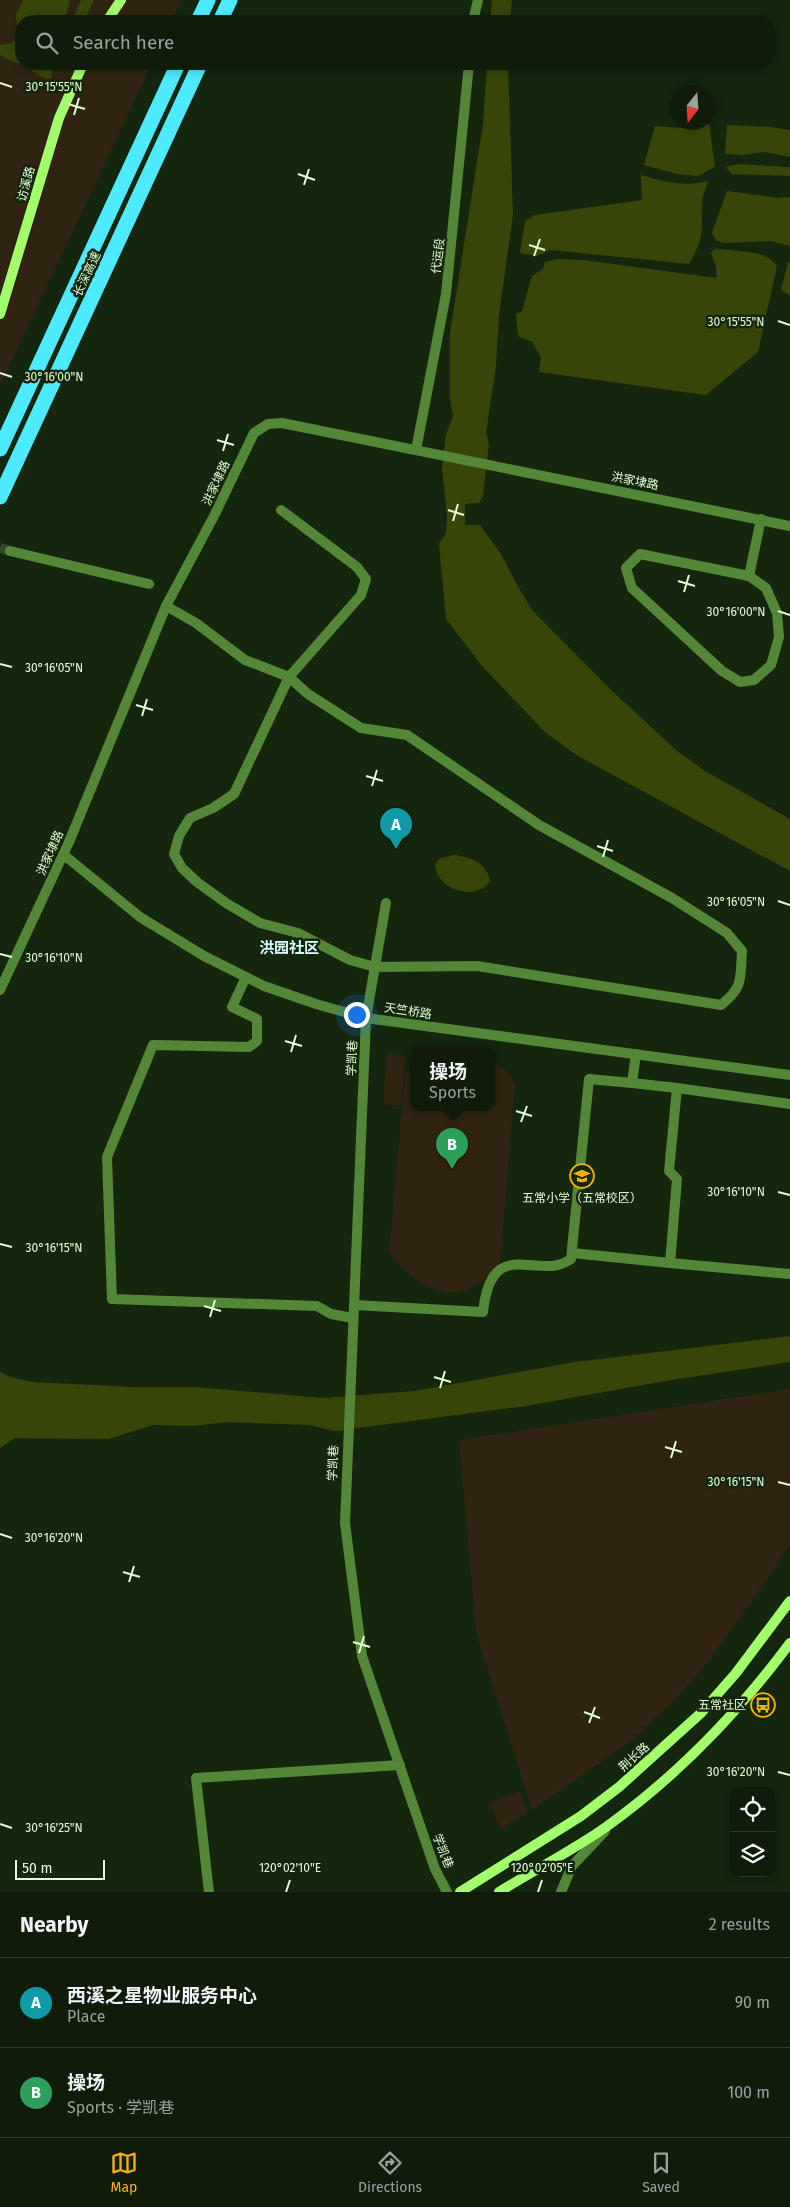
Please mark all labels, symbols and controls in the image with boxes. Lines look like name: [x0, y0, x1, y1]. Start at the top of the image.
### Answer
search box: [15, 15, 775, 70]
icon: search: [33, 29, 61, 57]
text: Search here: [73, 31, 174, 54]
text: 30°15'55"N: [25, 80, 83, 94]
north arrow: [670, 85, 715, 130]
street label: 访溪路: [15, 165, 37, 203]
street label: 代运段: [429, 237, 447, 275]
street label: 长深高速: [71, 249, 103, 299]
text: 30°15'55"N: [707, 315, 765, 329]
text: 30°16'00"N: [24, 370, 84, 384]
street label: 洪家埭路: [200, 458, 232, 508]
street label: 洪家埭路: [610, 470, 660, 492]
text: 30°16'00"N: [706, 605, 766, 619]
text: 30°16'05"N: [25, 661, 83, 675]
pin: A: [380, 808, 412, 849]
street label: 洪家埭路: [34, 828, 66, 878]
text: 30°16'05"N: [707, 895, 765, 909]
district label: 洪园社区: [259, 939, 319, 957]
text: 30°16'10"N: [25, 951, 83, 965]
street label: 天竺桥路: [383, 1001, 433, 1021]
your location: [344, 1002, 370, 1028]
street label: 学凯巷: [344, 1040, 360, 1076]
popup: [410, 1046, 495, 1111]
text: 操场: [429, 1060, 467, 1083]
text: Sports: [429, 1083, 476, 1102]
pin: B: [436, 1128, 468, 1169]
school or university icon: 五常小学（五常校区）: [569, 1163, 595, 1189]
text: 30°16'10"N: [707, 1185, 765, 1199]
place label: 五常小学（五常校区）: [522, 1191, 642, 1205]
text: 30°16'15"N: [26, 1241, 82, 1255]
street label: 学凯巷: [325, 1445, 341, 1481]
text: 30°16'15"N: [708, 1475, 764, 1489]
text: 30°16'20"N: [25, 1531, 83, 1545]
bus stop icon: 五常社区: [750, 1692, 776, 1718]
place label: 五常社区: [698, 1698, 746, 1712]
street label: 荆长路: [616, 1740, 652, 1774]
text: 30°16'20"N: [707, 1765, 765, 1779]
map controls: [730, 1787, 775, 1877]
button: locate: [730, 1787, 775, 1832]
text: 30°16'25"N: [25, 1821, 83, 1835]
street label: 学凯巷: [430, 1832, 456, 1870]
button: layers: [730, 1832, 775, 1877]
scale bar: [15, 1857, 105, 1880]
text: 50 m: [22, 1860, 53, 1877]
text: 120°02'10"E: [259, 1861, 321, 1875]
text: 120°02'05"E: [511, 1861, 573, 1875]
text: Nearby: [20, 1912, 88, 1938]
text: 2 results: [709, 1915, 770, 1934]
text: 西溪之星物业服务中心: [67, 1984, 257, 2007]
text: A: [31, 1993, 41, 2012]
text: 90 m: [735, 1993, 770, 2012]
text: Place: [67, 2007, 106, 2026]
text: 操场: [67, 2071, 105, 2094]
text: B: [31, 2083, 41, 2102]
text: 100 m: [727, 2083, 770, 2102]
text: Sports · 学凯巷: [67, 2098, 174, 2117]
tab: Map: [110, 2149, 138, 2196]
tab: Directions: [358, 2149, 422, 2196]
tab: Saved: [642, 2149, 680, 2196]

